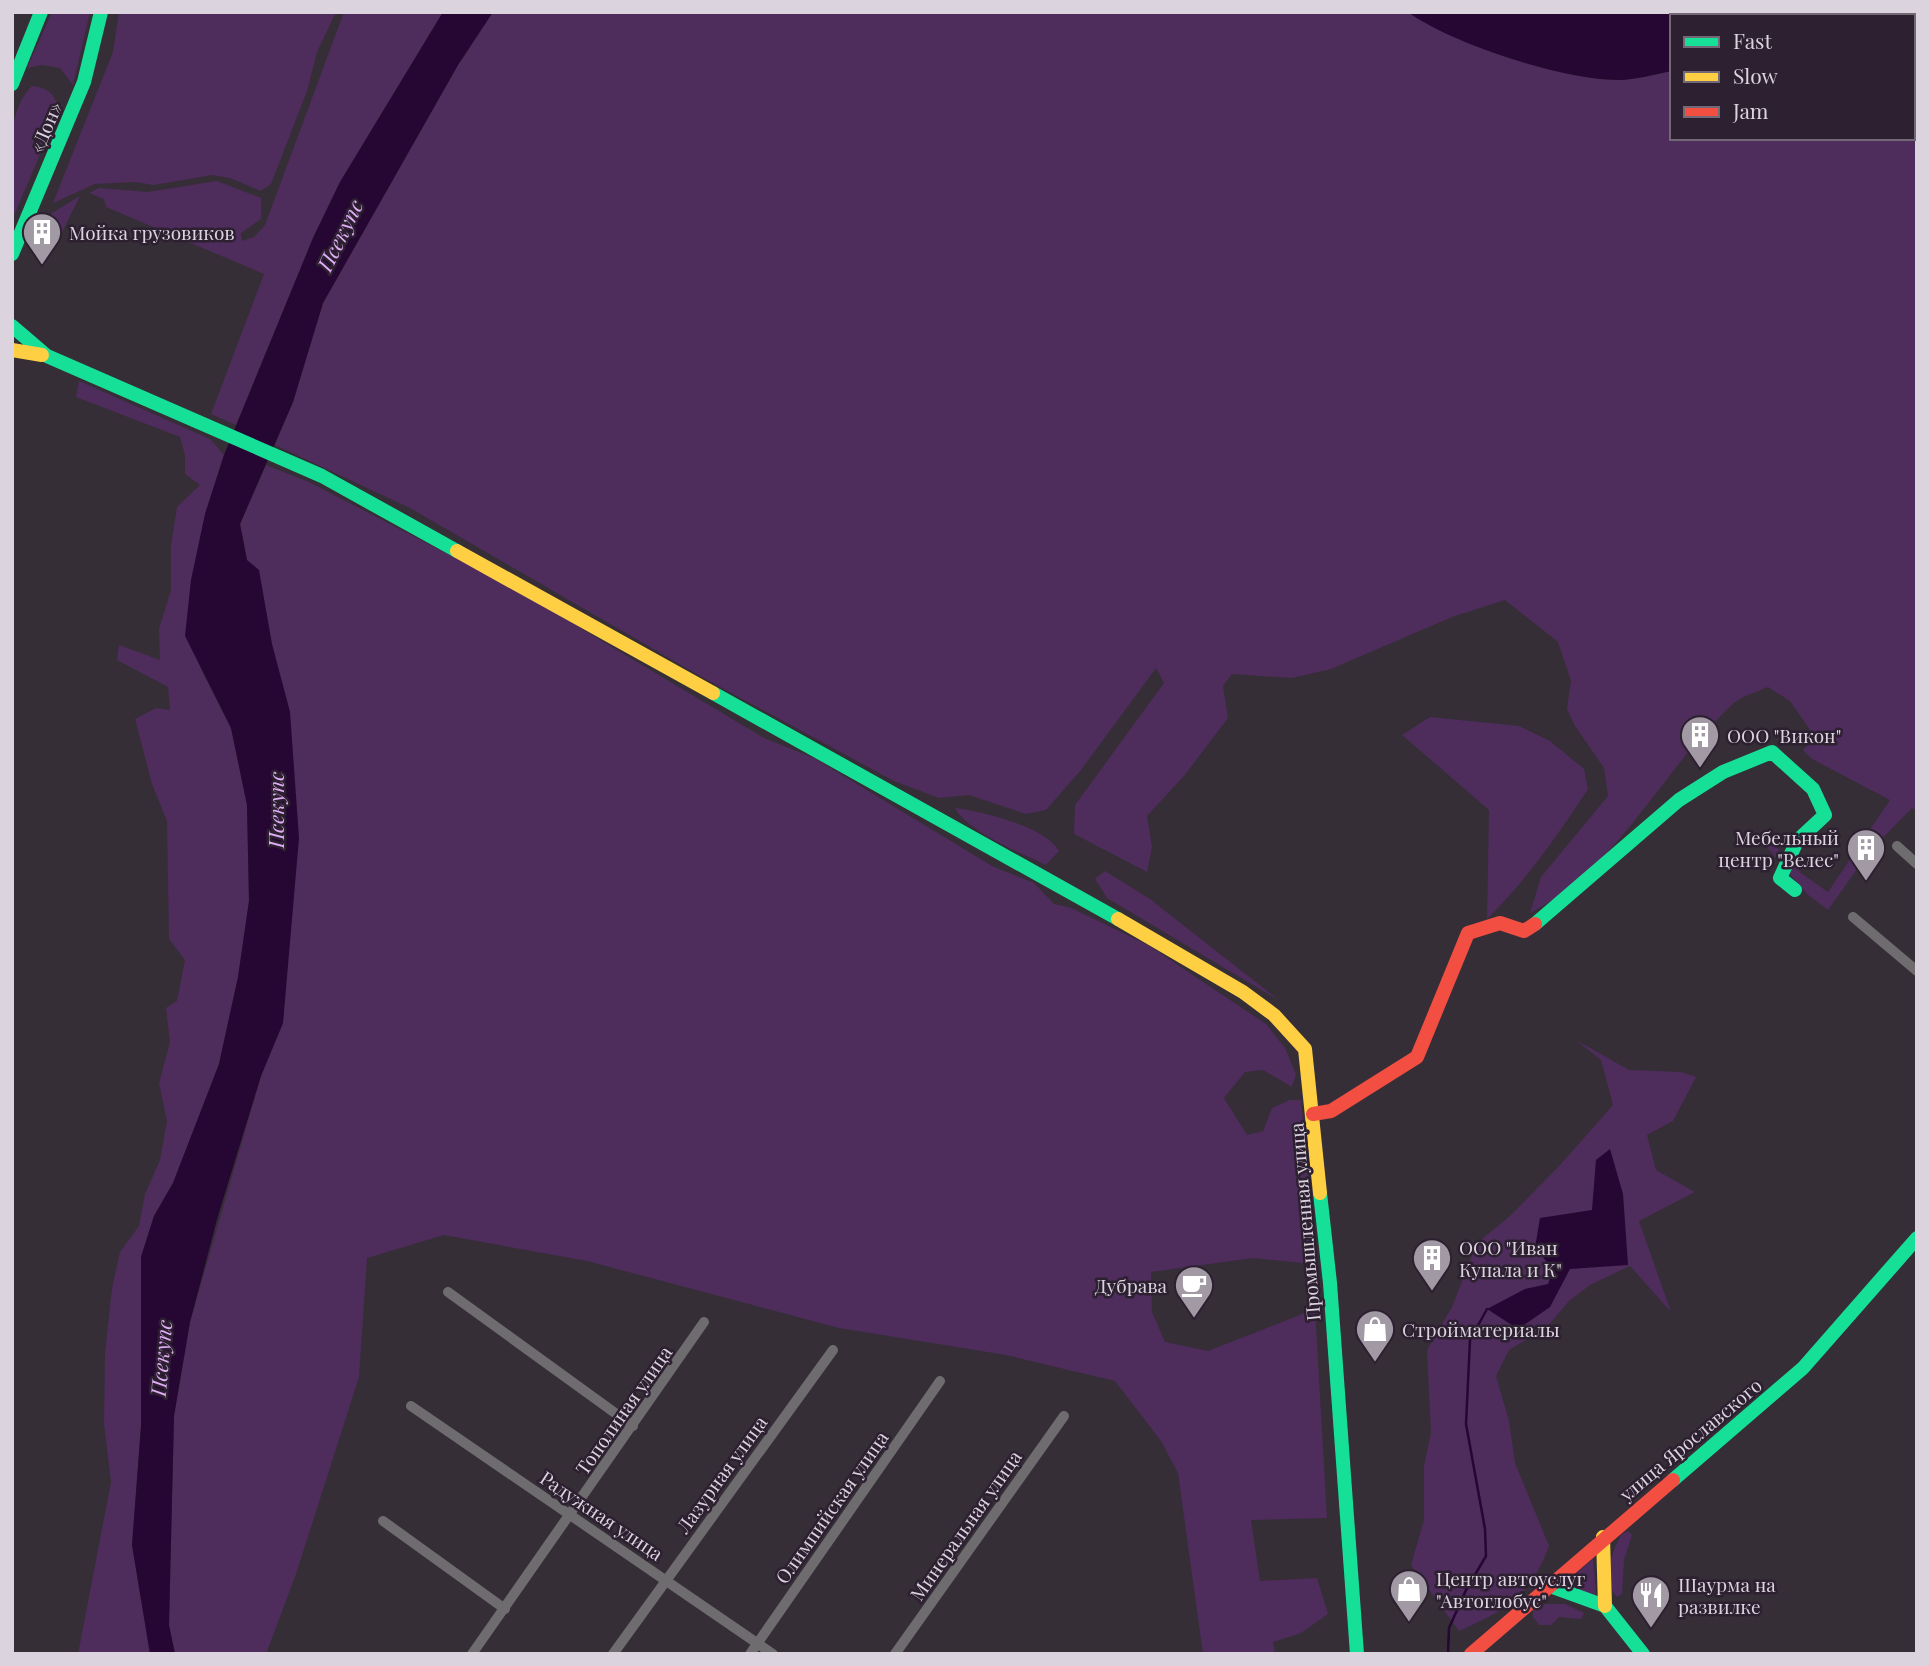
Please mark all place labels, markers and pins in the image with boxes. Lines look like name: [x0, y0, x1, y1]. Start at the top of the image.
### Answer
building icon: Мойка грузовиков: [21, 211, 63, 266]
place label: Мойка грузовиков: [69, 219, 235, 245]
building icon: ООО "Викон": [1679, 714, 1721, 769]
place label: ООО "Викон": [1727, 722, 1841, 748]
place label: Мебельный центр "Велес": [1718, 824, 1839, 872]
building icon: Мебельный центр "Велес": [1845, 827, 1887, 882]
place label: ООО "Иван Купала и К": [1459, 1234, 1562, 1282]
building icon: ООО "Иван Купала и К": [1411, 1237, 1453, 1292]
cafe icon: Дубрава: [1173, 1264, 1215, 1319]
place label: Дубрава: [1095, 1272, 1168, 1298]
shop icon: Стройматериалы: [1354, 1308, 1396, 1363]
place label: Стройматериалы: [1402, 1316, 1560, 1342]
place label: Центр автоуслуг "Автоглобус": [1436, 1565, 1585, 1613]
shop icon: Центр автоуслуг "Автоглобус": [1388, 1568, 1430, 1623]
place label: Шаурма на развилке: [1678, 1571, 1776, 1619]
restaurant icon: Шаурма на развилке: [1630, 1574, 1672, 1629]

